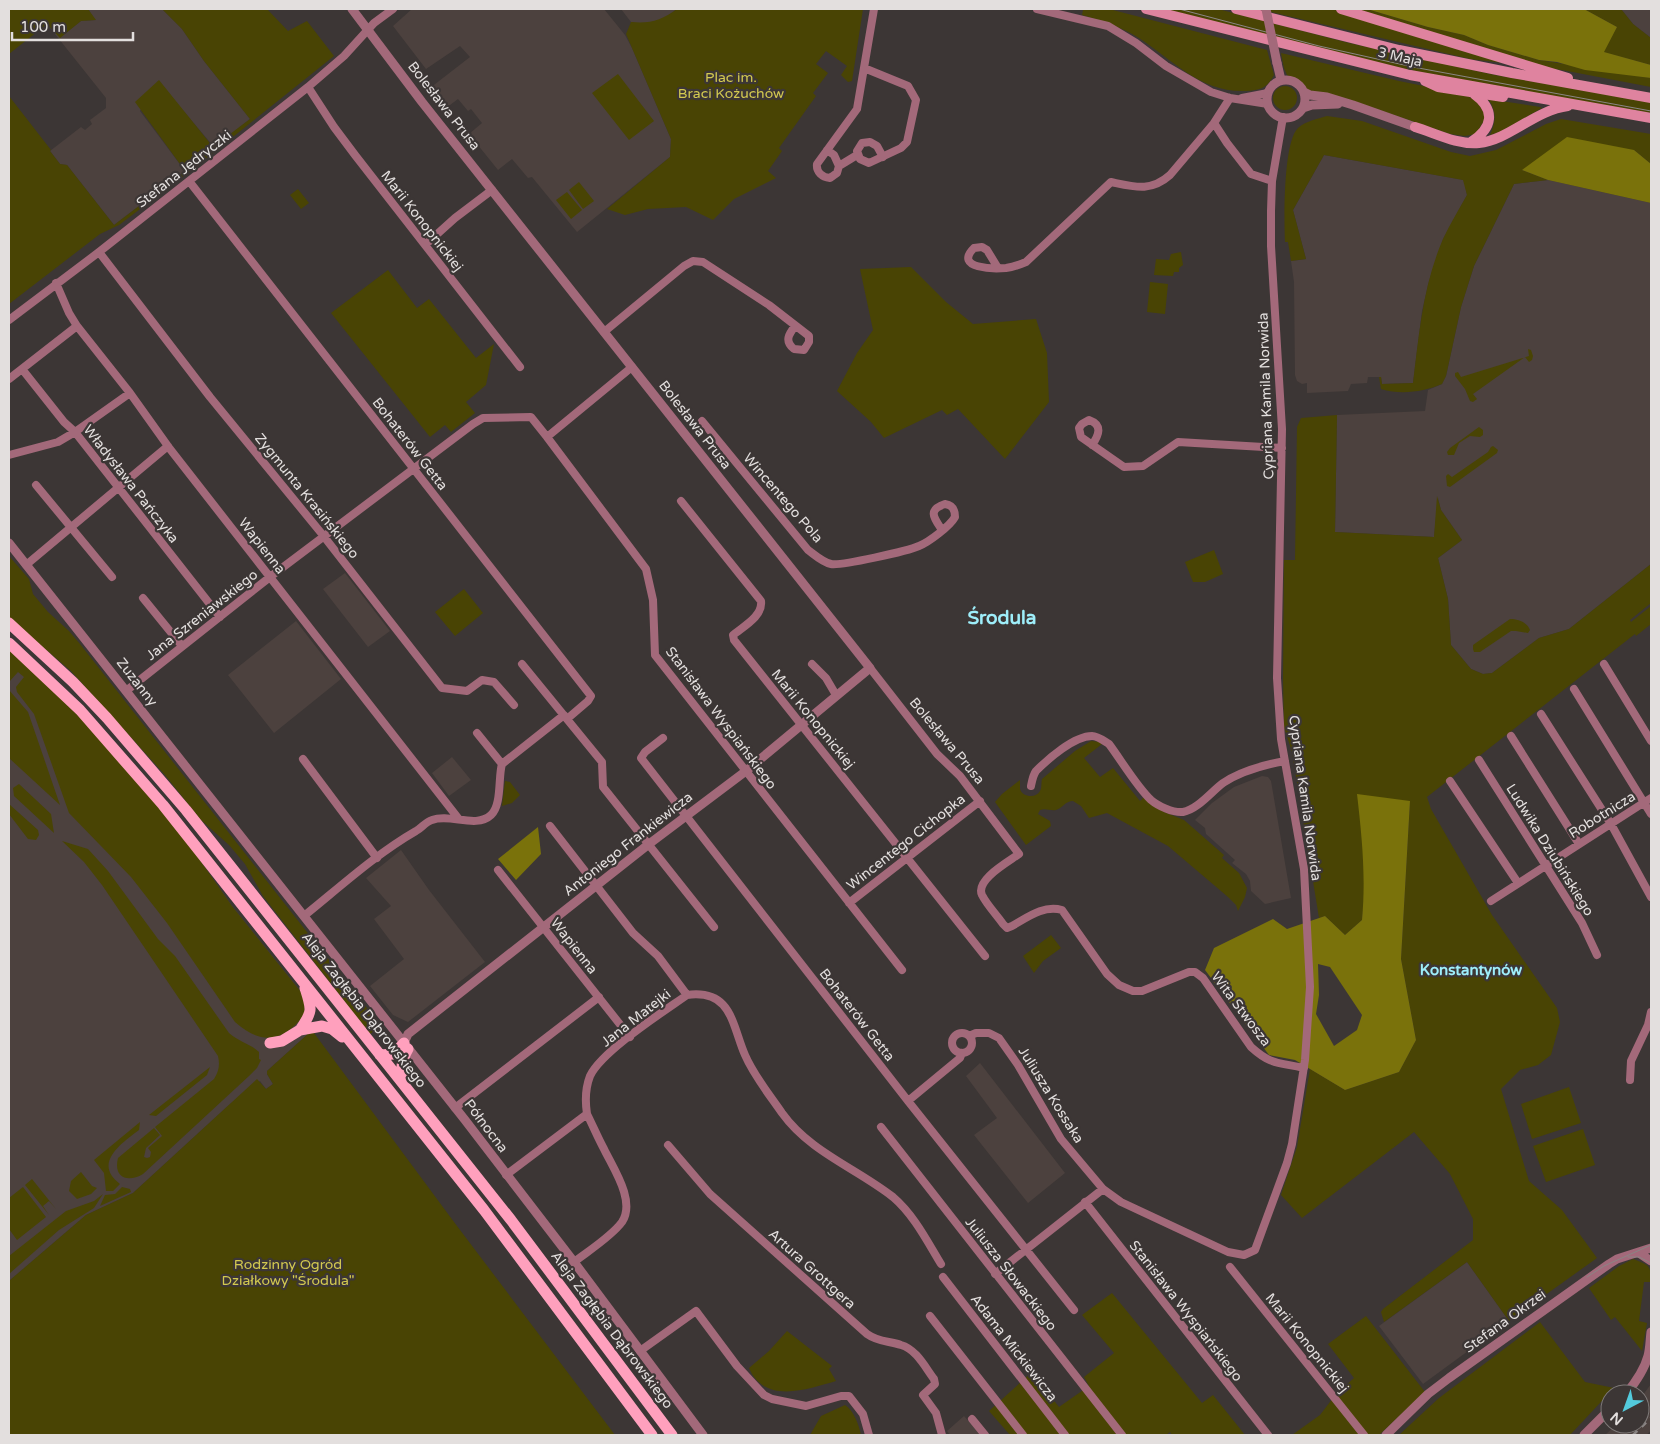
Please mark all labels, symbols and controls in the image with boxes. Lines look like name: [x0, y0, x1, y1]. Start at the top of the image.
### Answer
scale bar: [12, 10, 134, 42]
text: 100 m: [20, 18, 66, 36]
street label: 3 Maja: [1376, 44, 1424, 70]
street label: Bolesława Prusa: [404, 58, 484, 154]
park label: Plac im. Braci Kożuchów: [678, 69, 784, 102]
street label: Stefana Jędryczki: [133, 127, 235, 211]
street label: Marii Konopnickiej: [377, 167, 467, 275]
street label: Cypriana Kamila Norwida: [1255, 312, 1277, 480]
street label: Bolesława Prusa: [655, 377, 735, 473]
street label: Bohaterów Getta: [369, 394, 451, 494]
street label: Władysława Pańczyka: [80, 421, 182, 547]
street label: Zygmunta Krasińskiego: [251, 430, 363, 562]
street label: Wincentego Pola: [740, 450, 826, 546]
street label: Wapienna: [235, 515, 289, 577]
street label: Jana Szreniawskiego: [143, 566, 261, 664]
district label: Środula: [967, 606, 1037, 629]
street label: Stanisława Wyspiańskiego: [662, 643, 780, 793]
street label: Zuzanny: [113, 654, 161, 710]
street label: Marii Konopnickiej: [768, 666, 858, 772]
street label: Bolesława Prusa: [906, 694, 988, 788]
street label: Cypriana Kamila Norwida: [1285, 714, 1325, 882]
street label: Ludwika Dziubińskiego: [1502, 781, 1598, 919]
street label: Antoniego Frankiewicza: [560, 788, 696, 900]
street label: Robotnicza: [1566, 788, 1638, 842]
street label: Wincentego Cichopka: [843, 790, 969, 894]
street label: Wapienna: [547, 915, 601, 977]
street label: Aleja Zagłębia Dąbrowskiego: [298, 929, 430, 1091]
district label: Konstantynów: [1420, 961, 1522, 980]
street label: Bohaterów Getta: [816, 965, 898, 1065]
street label: Wita Stwosza: [1207, 968, 1275, 1050]
street label: Jana Matejki: [598, 986, 674, 1050]
street label: Juliusza Kossaka: [1015, 1044, 1087, 1146]
street label: Północna: [460, 1096, 512, 1156]
street label: Juliusza Słowackiego: [961, 1214, 1061, 1334]
street label: Artura Grottgera: [765, 1225, 859, 1313]
street label: Stanisława Wyspiańskiego: [1126, 1237, 1246, 1385]
street label: Aleja Zagłębia Dąbrowskiego: [547, 1248, 677, 1412]
park label: Rodzinny Ogród Działkowy "Środula": [221, 1256, 355, 1289]
street label: Stefana Okrzei: [1461, 1286, 1549, 1356]
street label: Marii Konopnickiej: [1262, 1290, 1352, 1396]
street label: Adama Mickiewicza: [967, 1291, 1061, 1405]
north arrow: [1600, 1384, 1650, 1434]
text: N: [1607, 1408, 1627, 1429]

